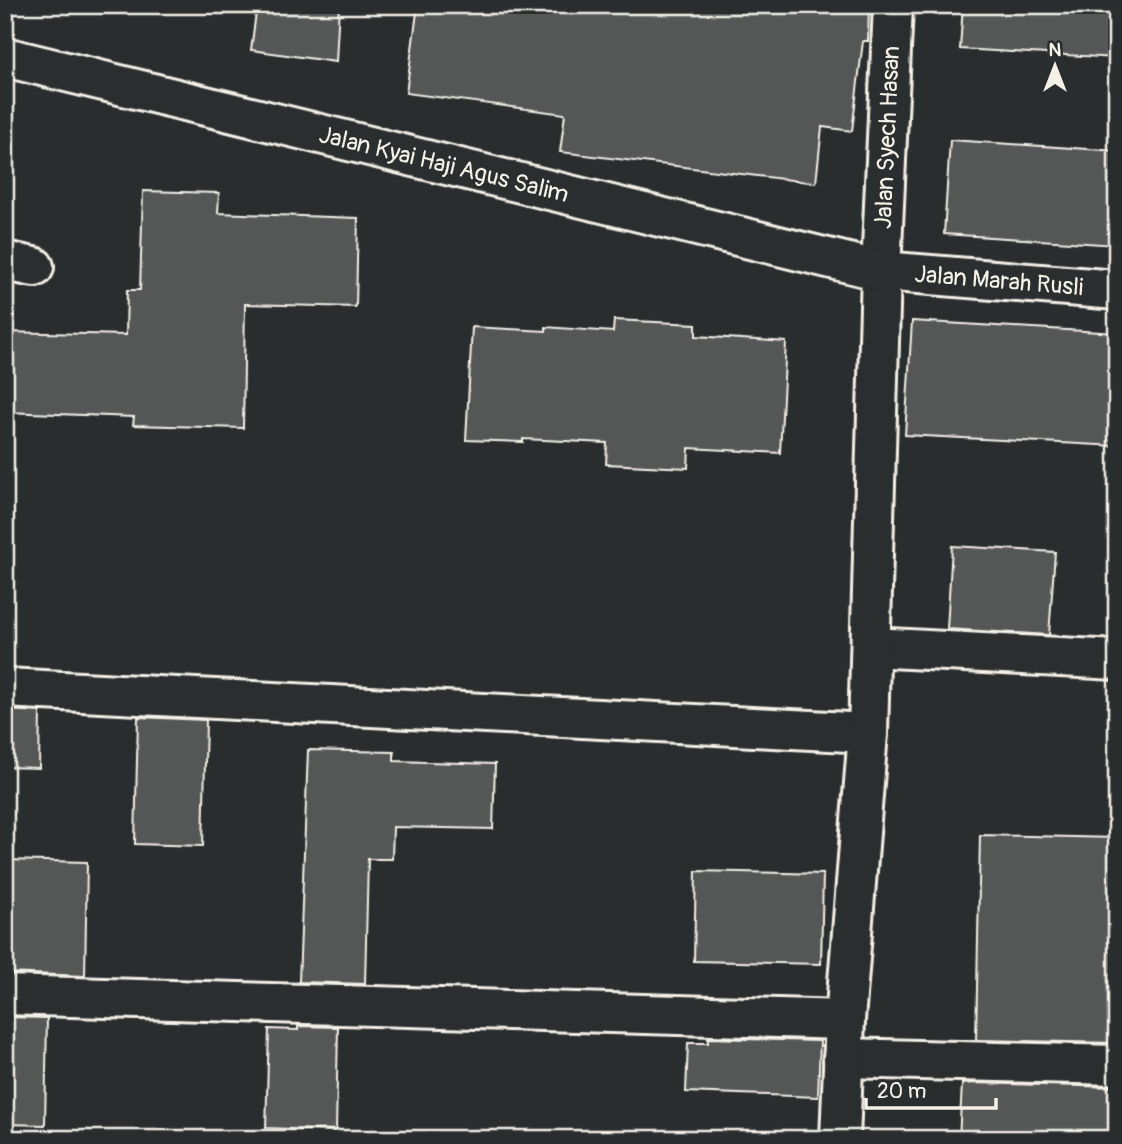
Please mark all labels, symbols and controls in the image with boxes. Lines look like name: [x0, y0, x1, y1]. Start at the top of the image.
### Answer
north arrow: [1020, 32, 1090, 102]
text: N: [1049, 38, 1062, 62]
street label: Jalan Syech Hasan: [868, 45, 906, 230]
street label: Jalan Kyai Haji Agus Salim: [316, 120, 572, 209]
street label: Jalan Marah Rusli: [913, 259, 1084, 302]
scale bar: [866, 1067, 996, 1111]
text: 20 m: [877, 1078, 926, 1105]

